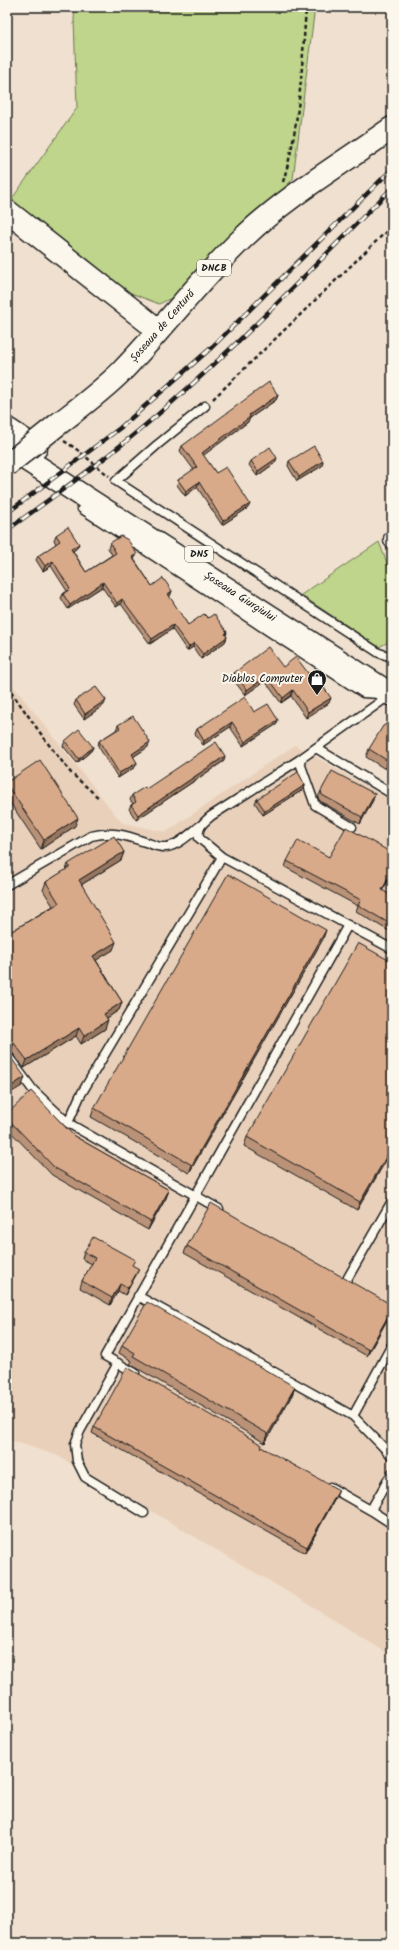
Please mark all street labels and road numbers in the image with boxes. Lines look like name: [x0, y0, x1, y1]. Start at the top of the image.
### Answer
road number: DNCB: [197, 260, 231, 276]
street label: Șoseaua de Centură: [126, 284, 201, 366]
road number: DN5: [185, 546, 213, 562]
street label: Șoseaua Giurgiului: [200, 567, 280, 627]

